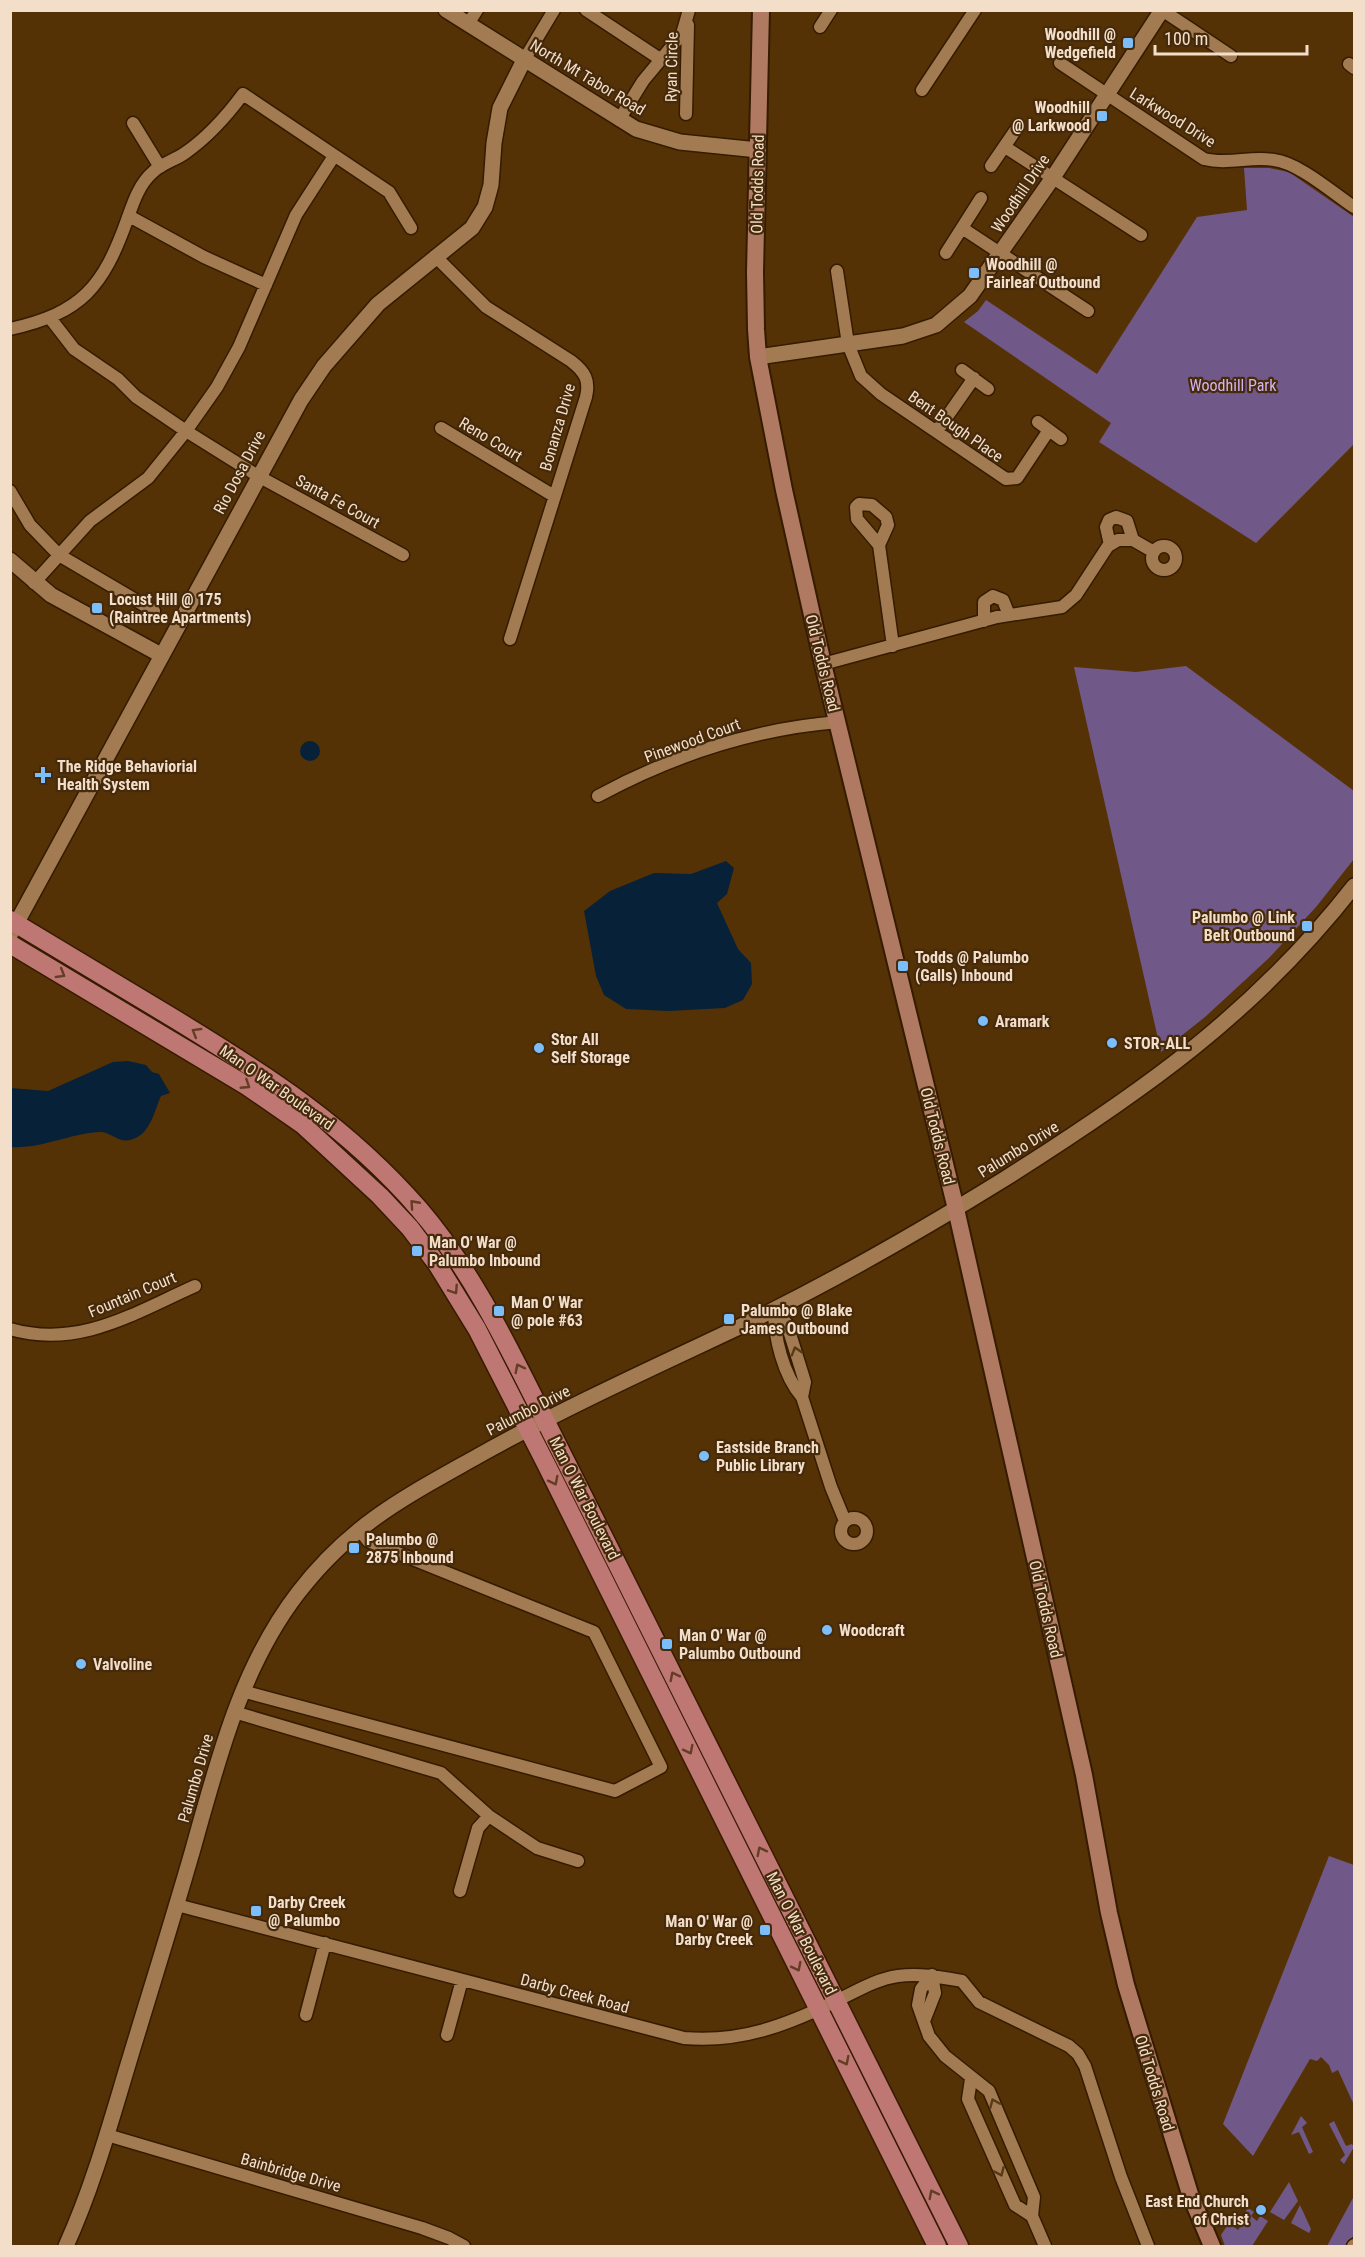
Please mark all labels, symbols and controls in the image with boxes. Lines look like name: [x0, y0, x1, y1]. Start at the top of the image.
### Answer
scale bar: [1155, 18, 1306, 56]
place label: Woodhill @ Wedgefield: [1044, 25, 1116, 62]
text: 100 m: [1164, 28, 1208, 49]
street label: Ryan Circle: [661, 32, 682, 102]
street label: North Mt Tabor Road: [527, 35, 649, 119]
marker: Woodhill @ Wedgefield: [1121, 36, 1135, 50]
street label: Larkwood Drive: [1126, 84, 1219, 151]
place label: Woodhill @ Larkwood: [1012, 98, 1090, 135]
marker: Woodhill @ Larkwood: [1095, 109, 1109, 123]
street label: Old Todds Road: [747, 134, 768, 234]
street label: Woodhill Drive: [987, 151, 1054, 236]
place label: Woodhill @ Fairleaf Outbound: [986, 255, 1100, 292]
marker: Woodhill @ Fairleaf Outbound: [967, 266, 981, 280]
park label: Woodhill Park: [1190, 376, 1277, 395]
street label: Bonanza Drive: [536, 381, 579, 473]
street label: Bent Bough Place: [905, 387, 1007, 466]
street label: Reno Court: [456, 413, 526, 466]
street label: Rio Dosa Drive: [210, 427, 269, 517]
street label: Santa Fe Court: [292, 471, 383, 532]
place label: Locust Hill @ 175 (Raintree Apartments): [109, 590, 252, 627]
marker: Locust Hill @ 175 (Raintree Apartments): [90, 601, 104, 615]
street label: Old Todds Road: [801, 613, 844, 714]
street label: Pinewood Court: [642, 714, 743, 767]
place label: The Ridge Behaviorial Health System: [57, 757, 197, 794]
marker: The Ridge Behaviorial Health System: [34, 766, 52, 784]
place label: Palumbo @ Link Belt Outbound: [1192, 908, 1295, 945]
marker: Palumbo @ Link Belt Outbound: [1300, 919, 1314, 933]
place label: Todds @ Palumbo (Galls) Inbound: [915, 948, 1029, 985]
marker: Todds @ Palumbo (Galls) Inbound: [896, 959, 910, 973]
one-way arrow: [55, 966, 65, 978]
place label: Aramark: [995, 1012, 1050, 1031]
marker: Aramark: [976, 1014, 990, 1028]
one-way arrow: [192, 1028, 202, 1040]
place label: Stor All Self Storage: [551, 1030, 630, 1067]
place label: STOR-ALL: [1124, 1034, 1191, 1053]
marker: STOR-ALL: [1105, 1036, 1119, 1050]
street label: Man O War Boulevard: [216, 1041, 338, 1134]
marker: Stor All Self Storage: [532, 1041, 546, 1055]
one-way arrow: [239, 1078, 250, 1089]
street label: Old Todds Road: [916, 1086, 959, 1187]
street label: Palumbo Drive: [974, 1117, 1062, 1182]
one-way arrow: [410, 1200, 421, 1211]
place label: Man O' War @ Palumbo Inbound: [429, 1233, 541, 1270]
marker: Man O' War @ Palumbo Inbound: [410, 1244, 424, 1258]
street label: Fountain Court: [86, 1267, 179, 1321]
one-way arrow: [446, 1283, 457, 1294]
place label: Man O' War @ pole #63: [511, 1293, 583, 1330]
place label: Palumbo @ Blake James Outbound: [741, 1301, 853, 1338]
marker: Man O' War @ pole #63: [492, 1304, 506, 1318]
marker: Palumbo @ Blake James Outbound: [722, 1312, 736, 1326]
one-way arrow: [791, 1346, 803, 1357]
one-way arrow: [515, 1363, 526, 1374]
street label: Palumbo Drive: [483, 1381, 573, 1440]
street label: Man O War Boulevard: [545, 1434, 624, 1563]
place label: Eastside Branch Public Library: [716, 1438, 819, 1475]
marker: Eastside Branch Public Library: [697, 1449, 711, 1463]
one-way arrow: [547, 1475, 559, 1486]
place label: Palumbo @ 2875 Inbound: [366, 1530, 454, 1567]
marker: Palumbo @ 2875 Inbound: [347, 1541, 361, 1555]
street label: Old Todds Road: [1025, 1559, 1066, 1660]
place label: Woodcraft: [839, 1621, 905, 1640]
marker: Woodcraft: [820, 1623, 834, 1637]
place label: Man O' War @ Palumbo Outbound: [679, 1626, 801, 1663]
marker: Man O' War @ Palumbo Outbound: [660, 1637, 674, 1651]
place label: Valvoline: [93, 1655, 152, 1674]
marker: Valvoline: [74, 1657, 88, 1671]
one-way arrow: [670, 1672, 682, 1683]
street label: Palumbo Drive: [174, 1732, 217, 1825]
one-way arrow: [681, 1743, 693, 1754]
one-way arrow: [757, 1846, 769, 1857]
street label: Man O War Boulevard: [762, 1869, 841, 1998]
place label: Darby Creek @ Palumbo: [268, 1893, 346, 1930]
marker: Darby Creek @ Palumbo: [249, 1904, 263, 1918]
place label: Man O' War @ Darby Creek: [665, 1912, 753, 1949]
marker: Man O' War @ Darby Creek: [758, 1923, 772, 1937]
one-way arrow: [790, 1961, 802, 1972]
street label: Darby Creek Road: [519, 1970, 631, 2017]
street label: Old Todds Road: [1131, 2033, 1178, 2133]
one-way arrow: [837, 2055, 849, 2066]
one-way arrow: [990, 2099, 1002, 2110]
street label: Bainbridge Drive: [239, 2149, 343, 2196]
one-way arrow: [993, 2166, 1005, 2177]
one-way arrow: [929, 2190, 941, 2201]
place label: East End Church of Christ: [1145, 2192, 1249, 2229]
marker: East End Church of Christ: [1254, 2203, 1268, 2217]

